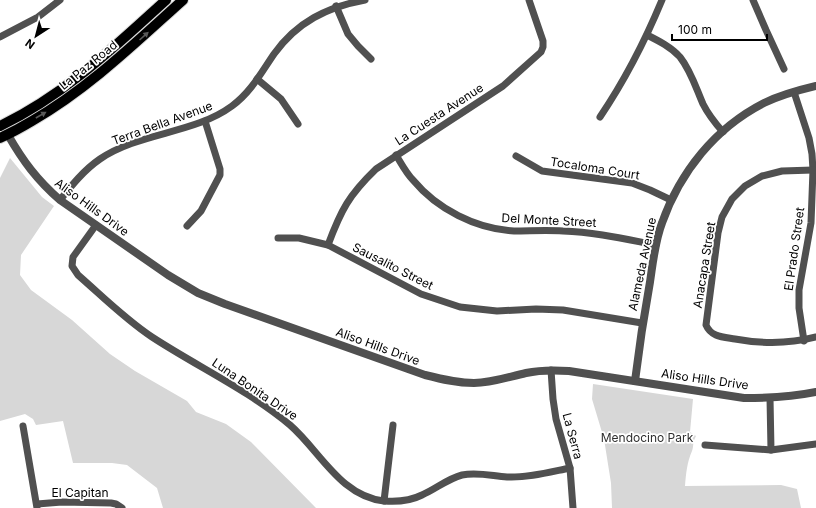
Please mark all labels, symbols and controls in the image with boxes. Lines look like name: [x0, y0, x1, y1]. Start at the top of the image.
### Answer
north arrow: [16, 16, 56, 56]
scale bar: [672, 16, 767, 42]
text: 100 m: [678, 22, 712, 37]
one-way arrow: [139, 31, 149, 40]
text: N: [23, 36, 38, 52]
street label: La Paz Road: [56, 37, 120, 93]
street label: La Cuesta Avenue: [392, 80, 486, 148]
street label: Terra Bella Avenue: [110, 98, 214, 148]
one-way arrow: [35, 112, 47, 119]
street label: Tocaloma Court: [549, 154, 641, 182]
street label: Aliso Hills Drive: [52, 175, 132, 239]
street label: El Prado Street: [781, 206, 807, 292]
street label: Del Monte Street: [501, 210, 597, 230]
street label: Alameda Avenue: [625, 216, 659, 312]
street label: Anacapa Street: [690, 221, 718, 309]
street label: Sausalito Street: [350, 239, 436, 293]
street label: Aliso Hills Drive: [334, 324, 422, 368]
street label: Luna Bonita Drive: [209, 355, 301, 423]
street label: Aliso Hills Drive: [660, 365, 750, 393]
street label: La Serra: [560, 411, 586, 461]
park label: Mendocino Park: [601, 430, 694, 445]
street label: El Capitan: [51, 485, 109, 500]

